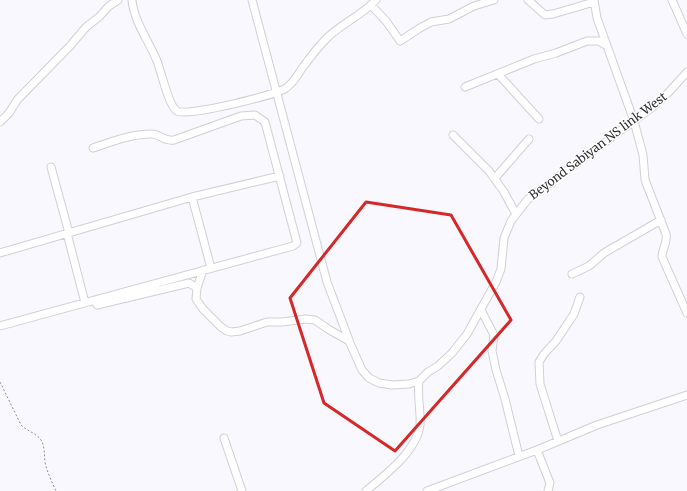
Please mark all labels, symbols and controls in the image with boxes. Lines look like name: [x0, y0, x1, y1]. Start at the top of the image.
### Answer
street label: Beyond Sabiyan NS link West: [526, 89, 670, 202]

